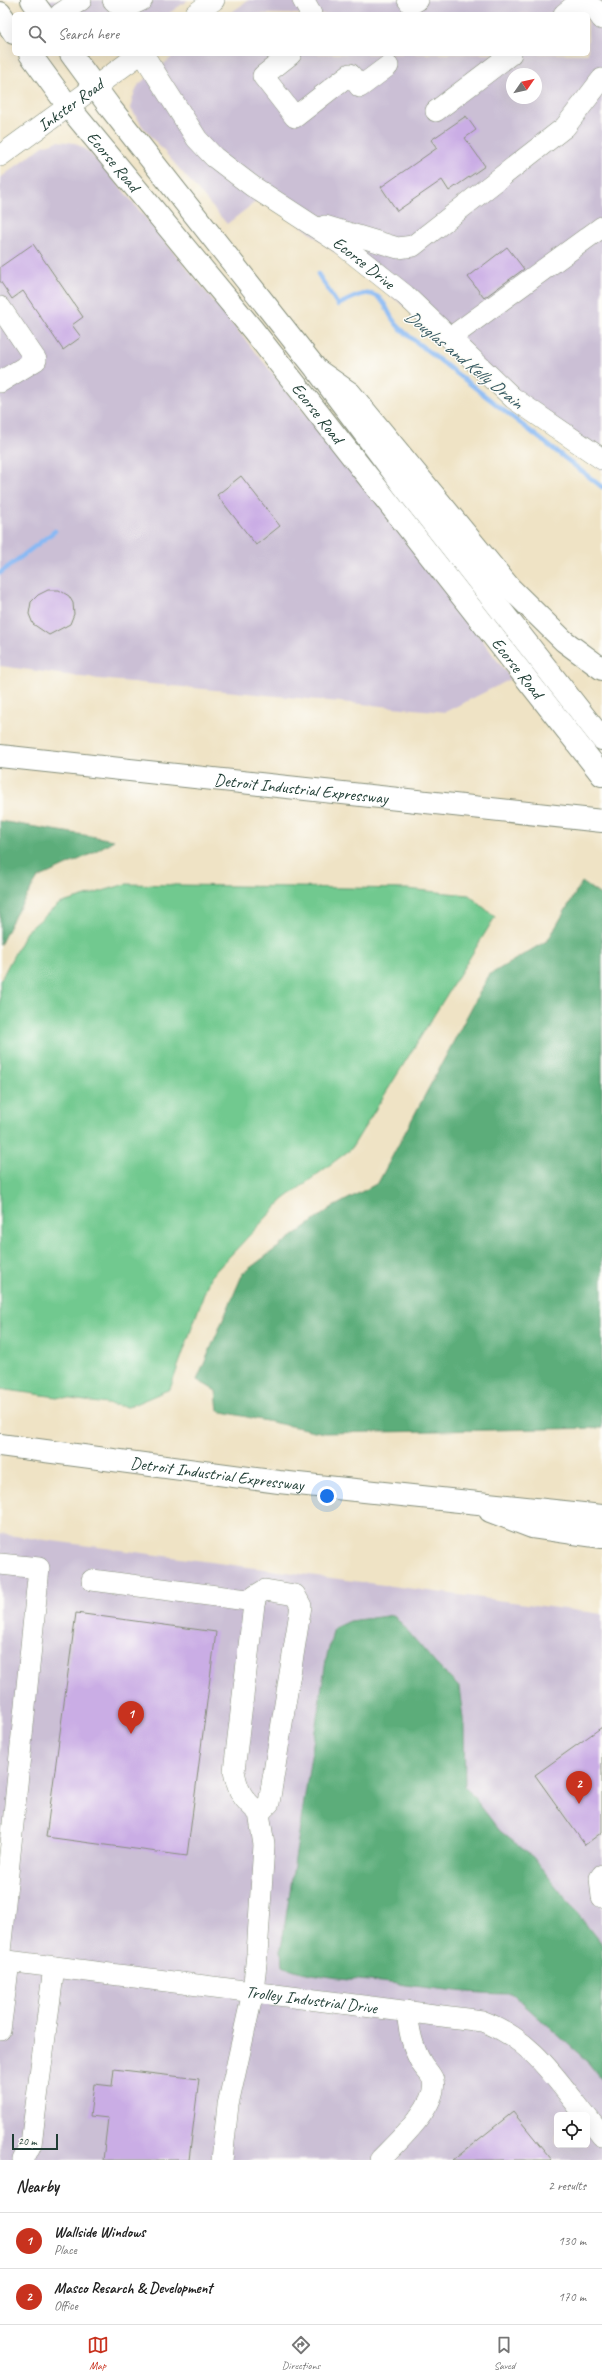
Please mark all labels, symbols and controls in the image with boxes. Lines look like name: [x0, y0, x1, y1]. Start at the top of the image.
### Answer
search box: [12, 12, 590, 56]
icon: search: [26, 23, 48, 45]
text: Search here: [58, 25, 119, 44]
north arrow: [506, 68, 542, 104]
street label: Inkster Road: [33, 72, 109, 136]
street label: Ecorse Road: [83, 127, 146, 197]
street label: Ecorse Drive: [329, 231, 400, 294]
water label: Douglas and Kelly Drain: [401, 305, 529, 414]
street label: Ecorse Road: [287, 378, 350, 449]
street label: Ecorse Road: [487, 633, 550, 704]
street label: Detroit Industrial Expressway: [213, 769, 390, 808]
street label: Detroit Industrial Expressway: [129, 1452, 306, 1495]
your location: [317, 1486, 337, 1506]
pin: 1: [118, 1701, 144, 1734]
pin: 2: [566, 1771, 592, 1804]
street label: Trolley Industrial Drive: [245, 1981, 380, 2018]
map controls: [554, 2112, 590, 2148]
button: locate: [554, 2112, 590, 2148]
scale bar: [12, 2132, 58, 2151]
text: 20 m: [18, 2134, 37, 2148]
text: Nearby: [16, 2176, 59, 2197]
text: 2 results: [548, 2178, 586, 2194]
text: Wallside Windows: [54, 2223, 145, 2242]
text: 1: [26, 2233, 32, 2249]
text: 130 m: [558, 2233, 586, 2249]
text: Place: [54, 2242, 77, 2258]
text: Masco Resarch & Development: [54, 2279, 212, 2298]
text: 2: [26, 2289, 32, 2305]
text: 170 m: [558, 2289, 586, 2305]
text: Office: [54, 2298, 78, 2314]
tab: Map: [87, 2334, 109, 2372]
tab: Directions: [282, 2334, 320, 2372]
tab: Saved: [493, 2334, 515, 2372]

